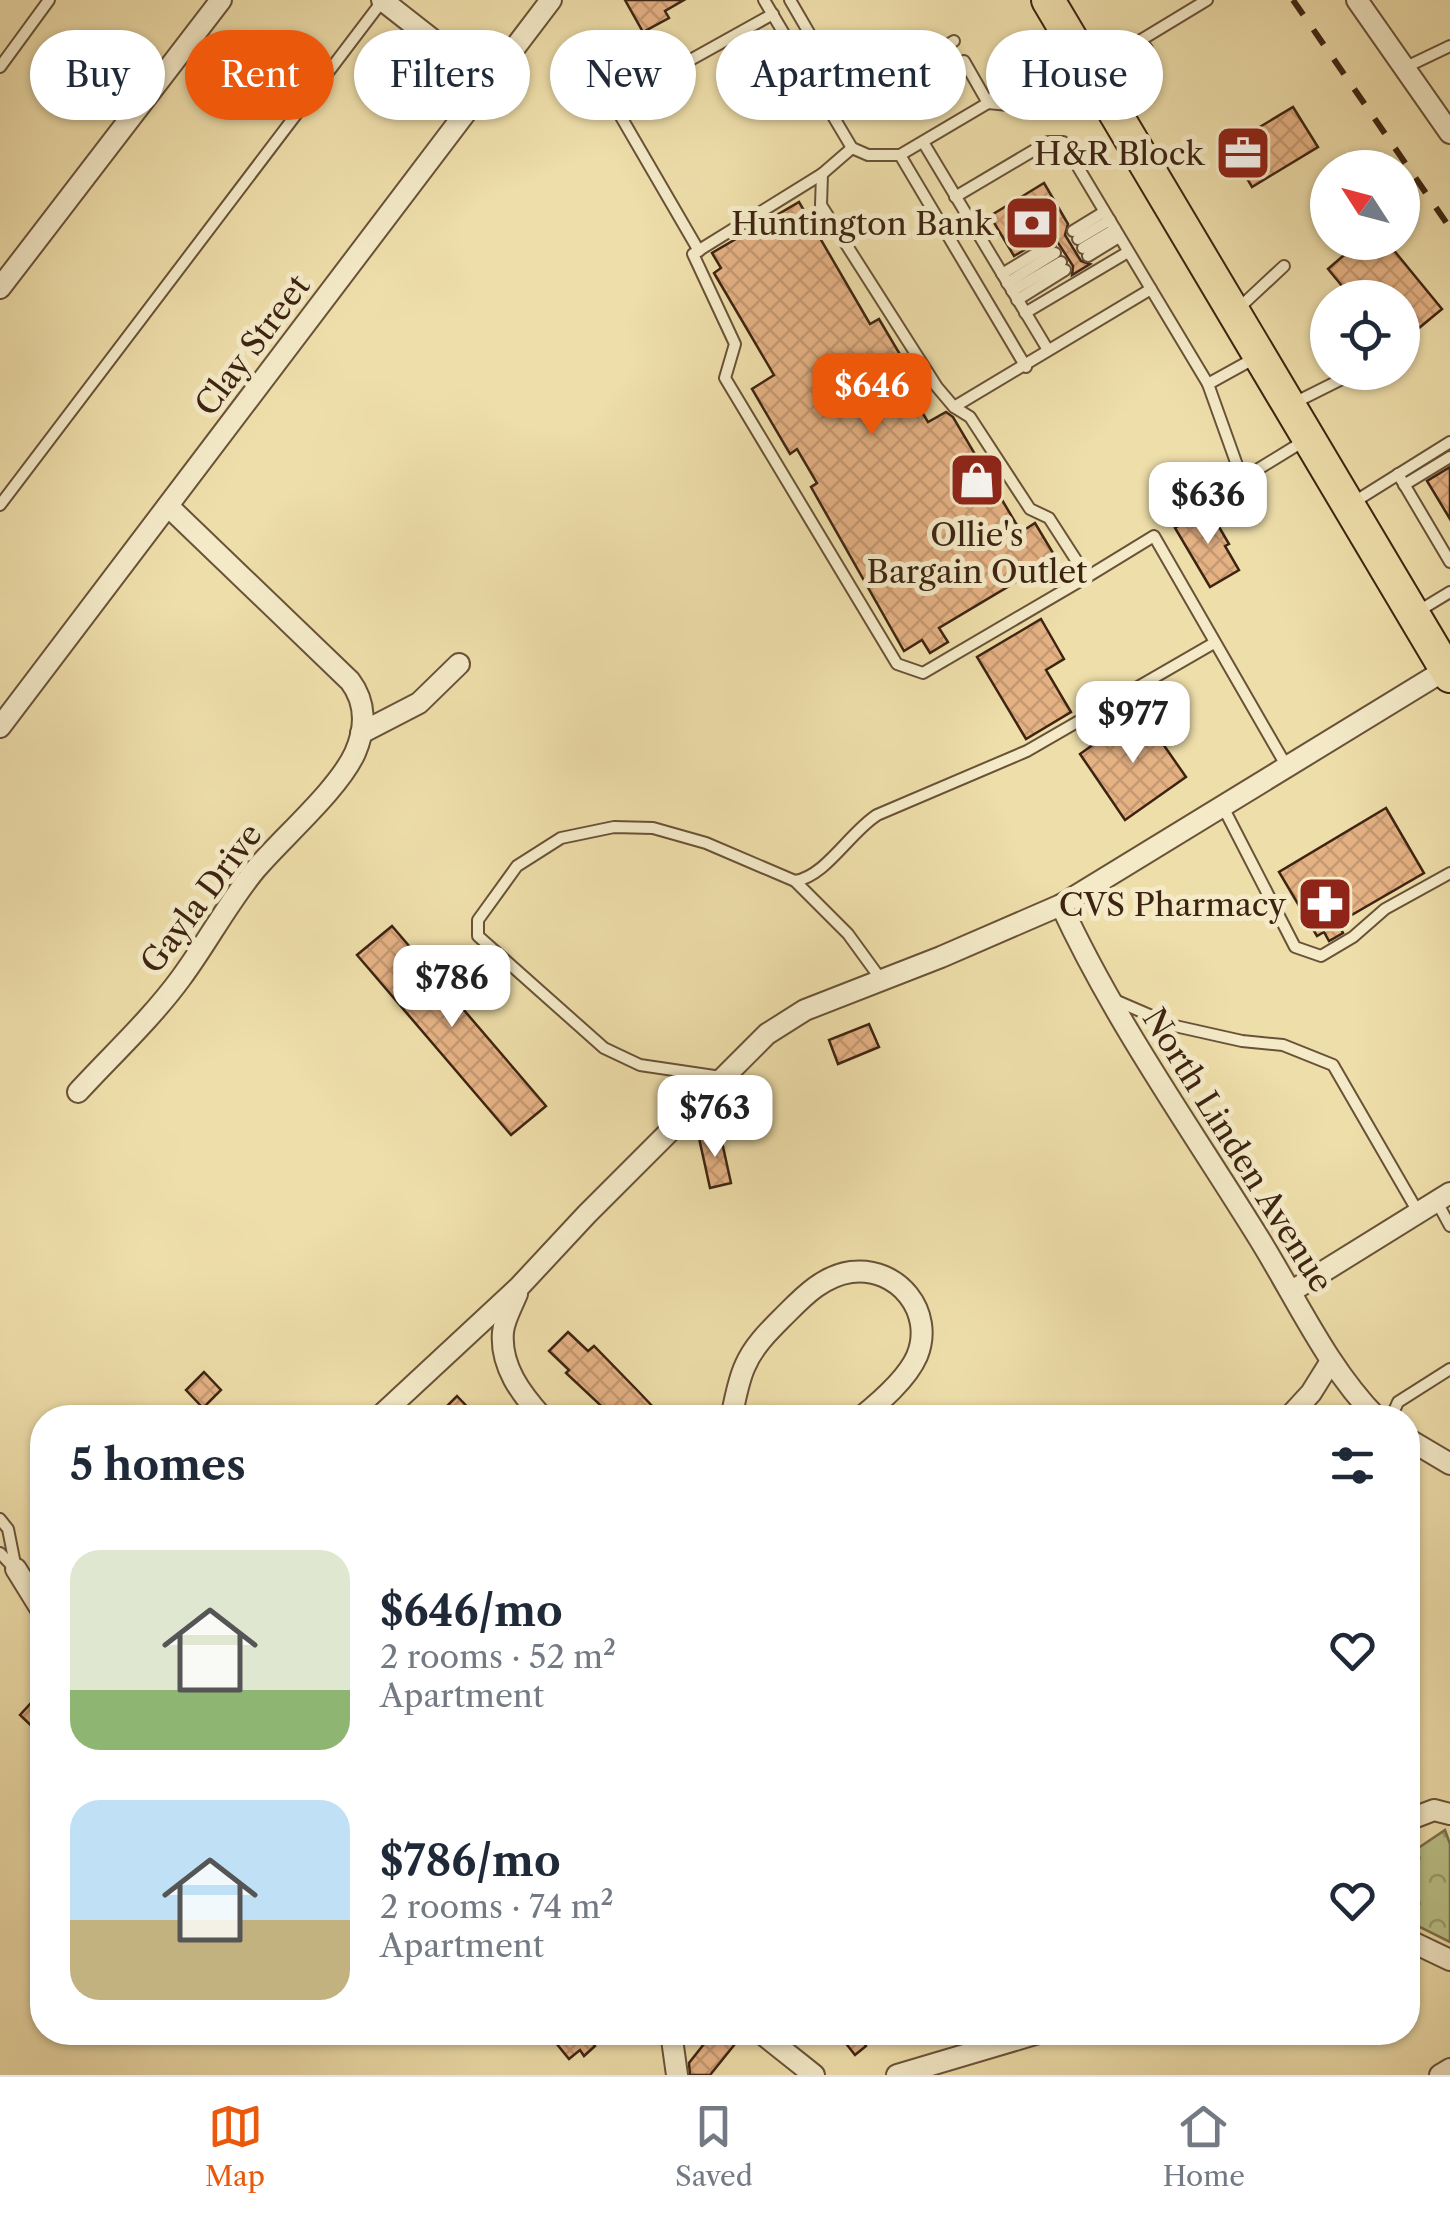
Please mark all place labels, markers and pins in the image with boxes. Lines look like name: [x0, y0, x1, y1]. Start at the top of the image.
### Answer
office icon: H&R Block: [1213, 123, 1273, 183]
place label: H&R Block: [1034, 134, 1206, 173]
bank icon: Huntington Bank: [1002, 193, 1062, 253]
place label: Huntington Bank: [731, 204, 995, 243]
pin: $646: [813, 353, 931, 438]
shop icon: Ollie's Bargain Outlet: [947, 450, 1007, 510]
pin: $636: [1149, 462, 1267, 547]
place label: Ollie's Bargain Outlet: [867, 515, 1088, 591]
pin: $977: [1074, 681, 1192, 766]
pharmacy icon: CVS Pharmacy: [1295, 874, 1355, 934]
place label: CVS Pharmacy: [1059, 885, 1287, 924]
pin: $786: [393, 945, 511, 1030]
pin: $763: [656, 1075, 774, 1160]

